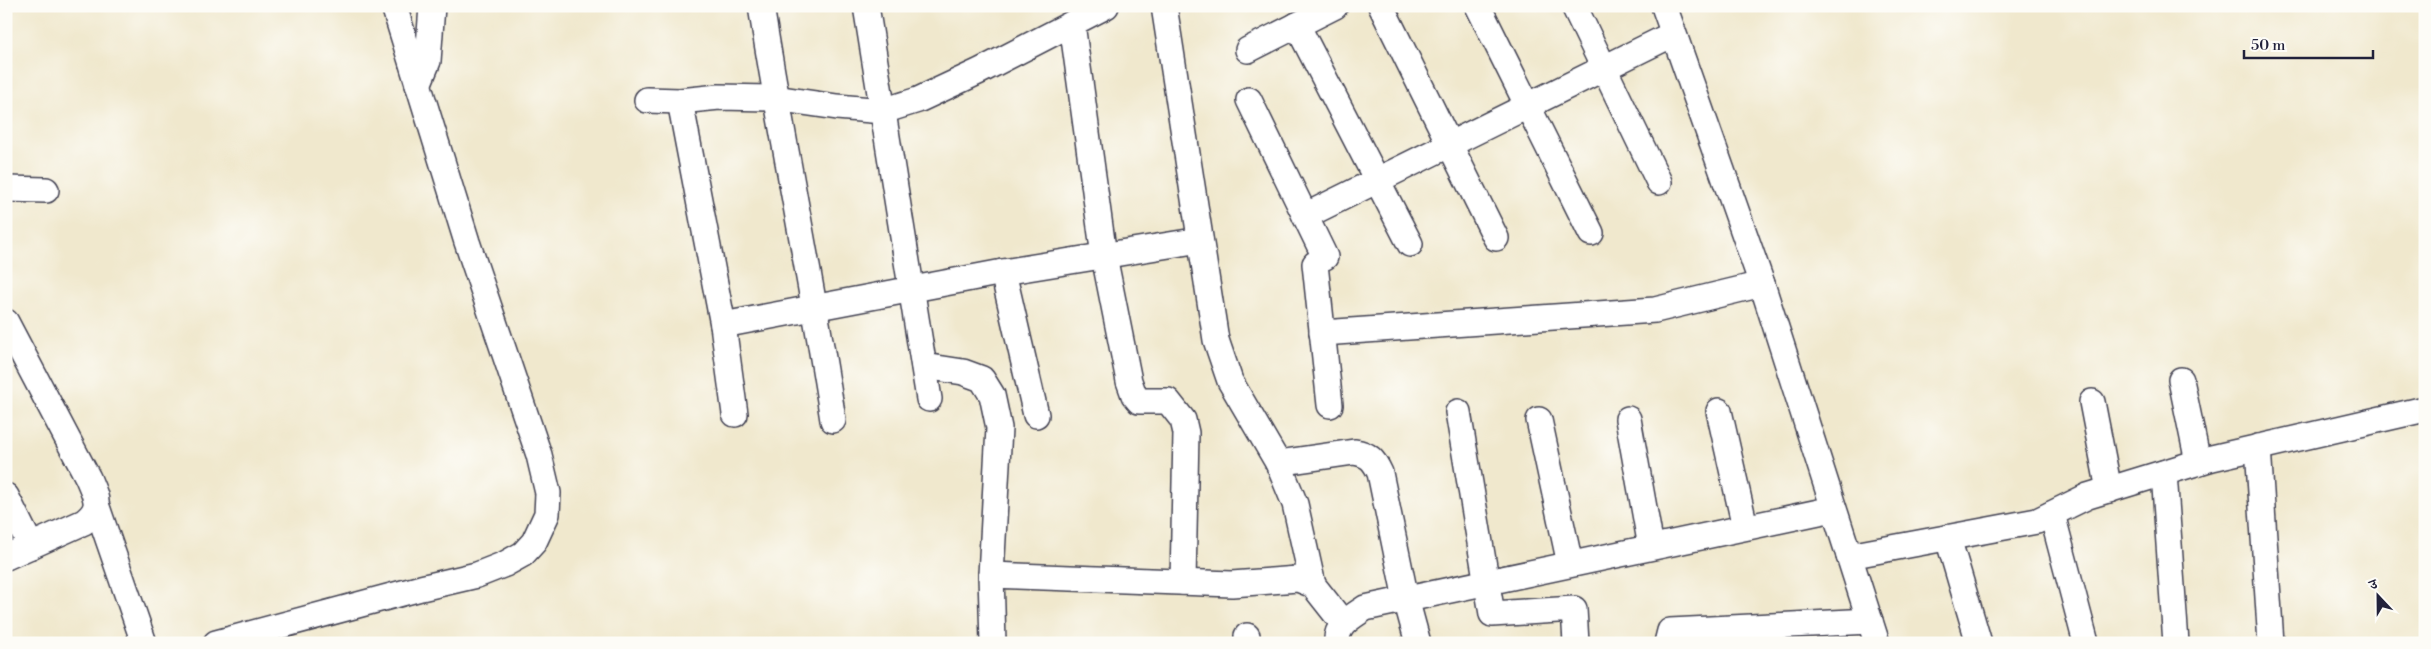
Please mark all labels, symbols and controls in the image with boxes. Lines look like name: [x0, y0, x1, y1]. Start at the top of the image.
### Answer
scale bar: [2244, 28, 2372, 60]
text: 50 m: [2251, 36, 2285, 55]
north arrow: [2354, 572, 2404, 622]
text: उ: [2366, 575, 2381, 595]

